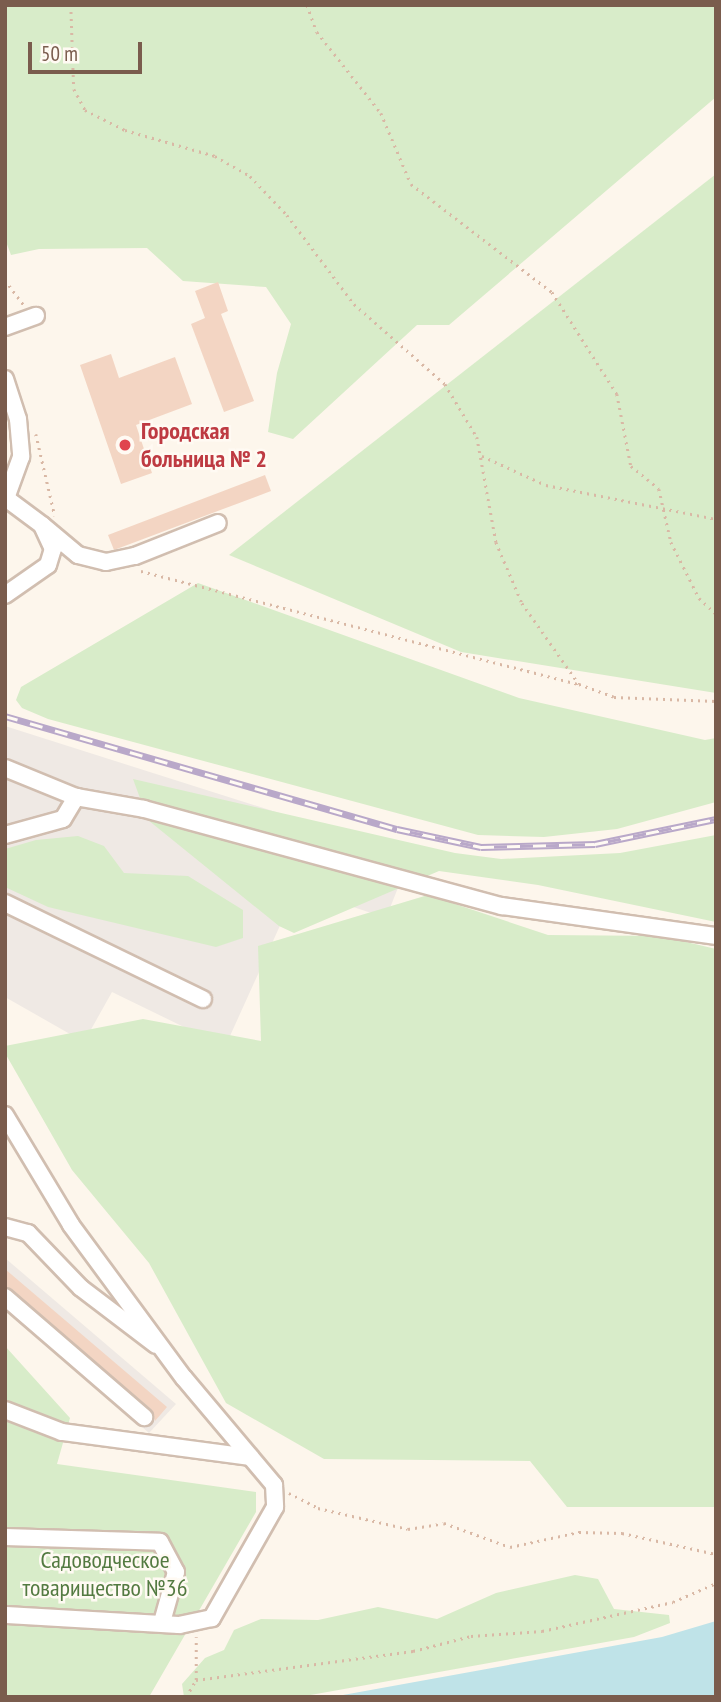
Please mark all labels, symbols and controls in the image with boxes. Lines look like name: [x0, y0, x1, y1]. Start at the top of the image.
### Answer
scale bar: [32, 28, 145, 72]
text: 50 m: [41, 40, 78, 67]
place label: Городская больница № 2: [141, 417, 267, 473]
marker: Городская больница № 2: [115, 435, 135, 455]
park label: Садоводческое товарищество №36: [23, 1546, 187, 1602]

